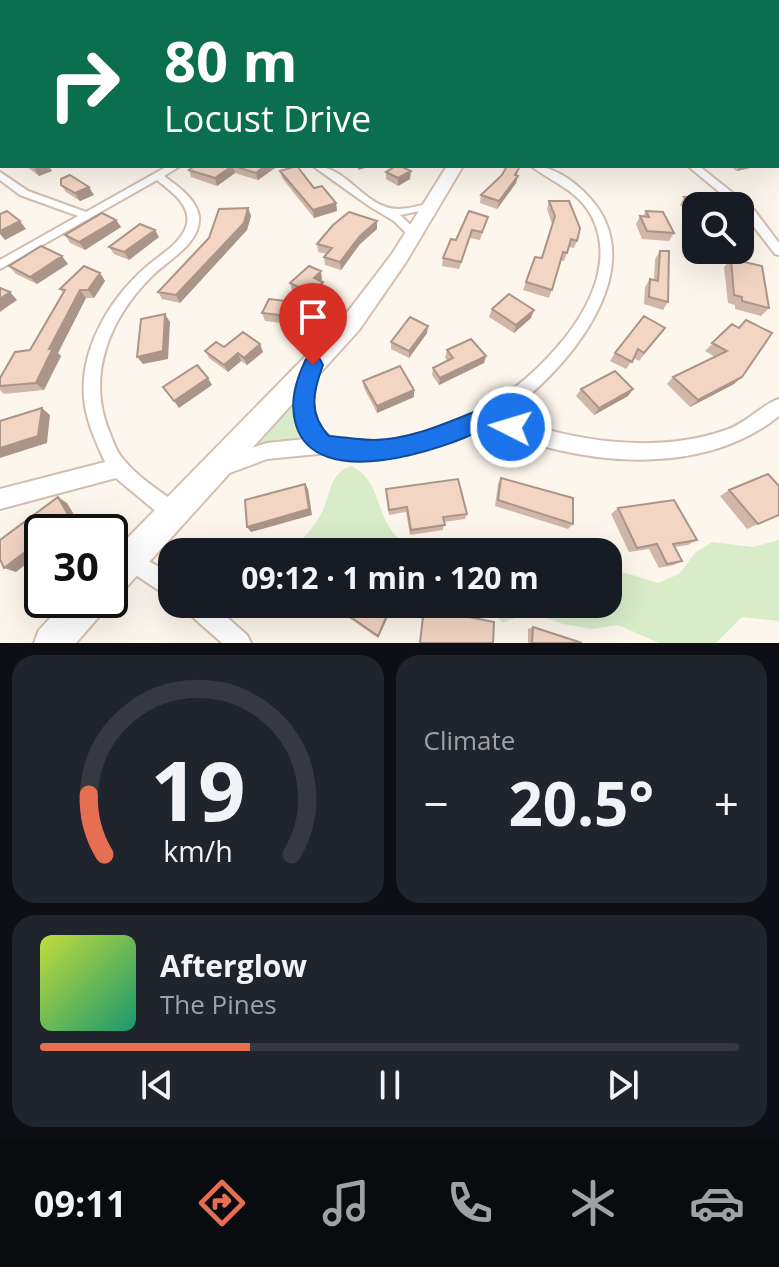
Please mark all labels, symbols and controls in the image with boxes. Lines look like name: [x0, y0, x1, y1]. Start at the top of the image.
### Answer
text: 80 m: [164, 22, 298, 98]
icon: right: [32, 32, 136, 136]
text: Locust Drive: [164, 94, 371, 143]
map controls: [682, 192, 754, 264]
button: search: [682, 192, 754, 264]
pin: [279, 283, 347, 365]
icon: arrive: [291, 295, 335, 339]
position arrow: [469, 385, 553, 469]
speed limit sign: 30: [24, 514, 128, 618]
text: 09:12 · 1 min · 120 m: [241, 557, 539, 598]
text: Climate: [424, 722, 515, 758]
text: 19: [150, 732, 245, 845]
text: 20.5°: [508, 762, 654, 844]
text: −: [424, 773, 449, 833]
text: +: [714, 773, 739, 833]
text: km/h: [163, 831, 232, 870]
text: Afterglow: [160, 945, 307, 986]
text: The Pines: [160, 986, 277, 1022]
icon: previous: [135, 1063, 179, 1107]
icon: pause: [368, 1063, 412, 1107]
icon: next: [601, 1063, 645, 1107]
icon: directions: [194, 1175, 250, 1231]
icon: music: [318, 1175, 374, 1231]
icon: phone: [442, 1175, 498, 1231]
icon: climate: [565, 1175, 621, 1231]
icon: car: [689, 1175, 745, 1231]
text: 09:11: [34, 1179, 126, 1228]

